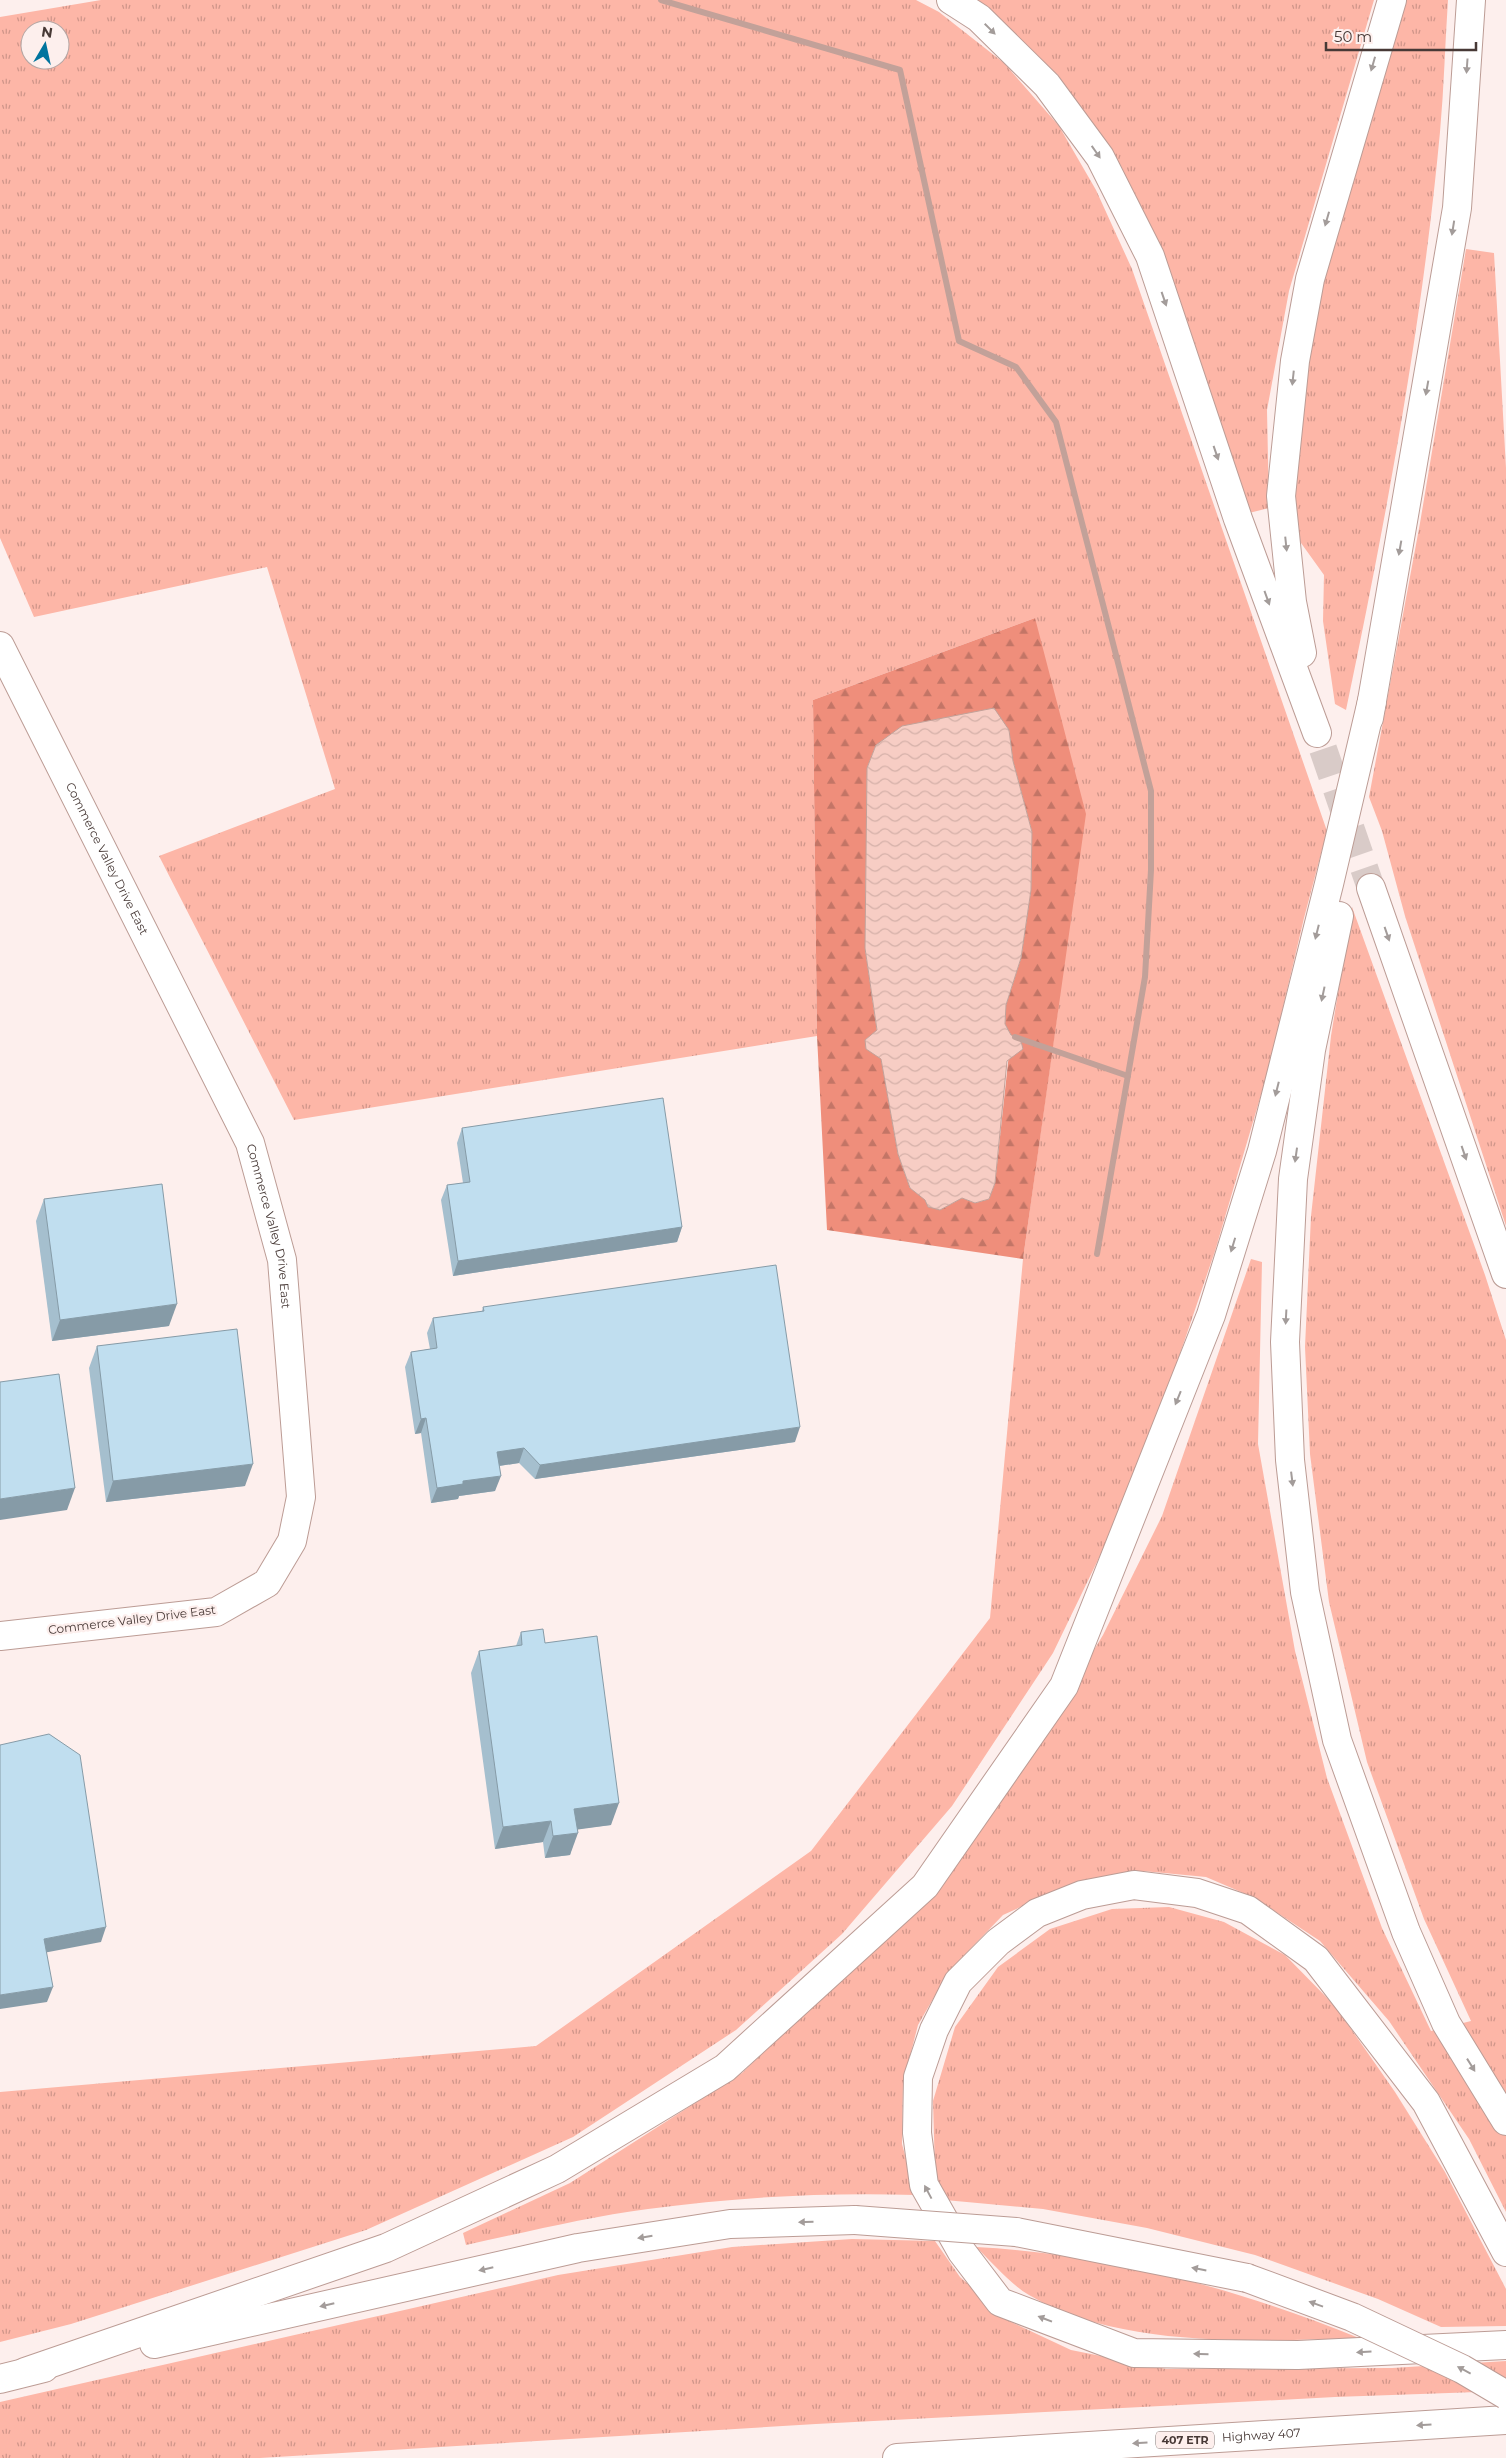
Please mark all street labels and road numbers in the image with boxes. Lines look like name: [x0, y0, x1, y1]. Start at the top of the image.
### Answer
street label: Commerce Valley Drive East: [63, 780, 152, 937]
street label: Commerce Valley Drive East: [244, 1142, 294, 1309]
street label: Commerce Valley Drive East: [47, 1602, 217, 1637]
street label: Highway 407: [1221, 2425, 1301, 2445]
road number: 407 ETR: [1156, 2432, 1214, 2448]

